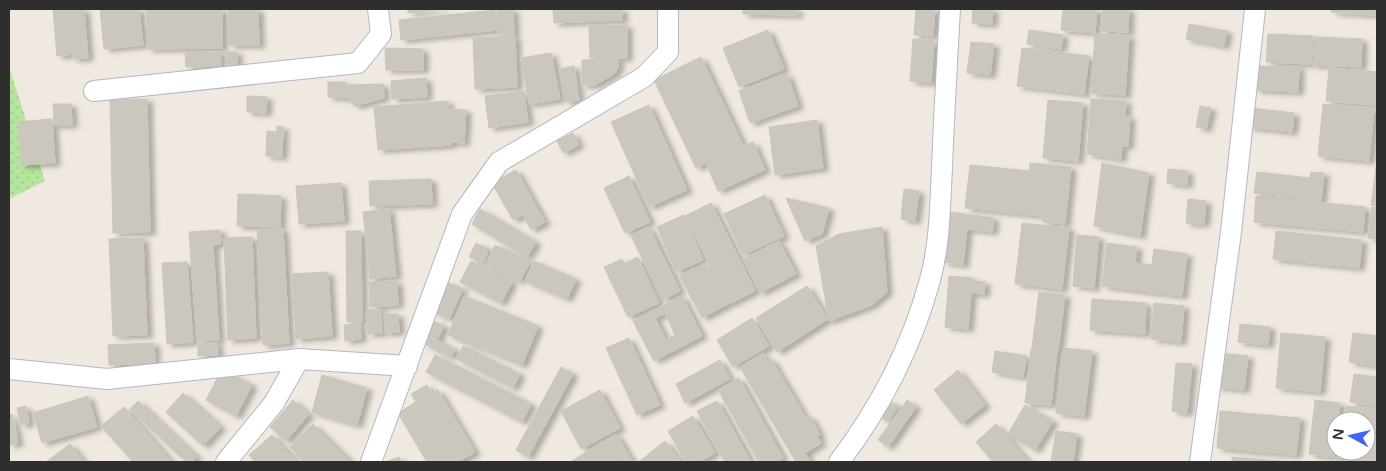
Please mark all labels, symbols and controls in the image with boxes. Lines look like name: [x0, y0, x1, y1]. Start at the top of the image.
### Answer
north arrow: [1326, 411, 1376, 461]
text: N: [1329, 428, 1348, 441]

